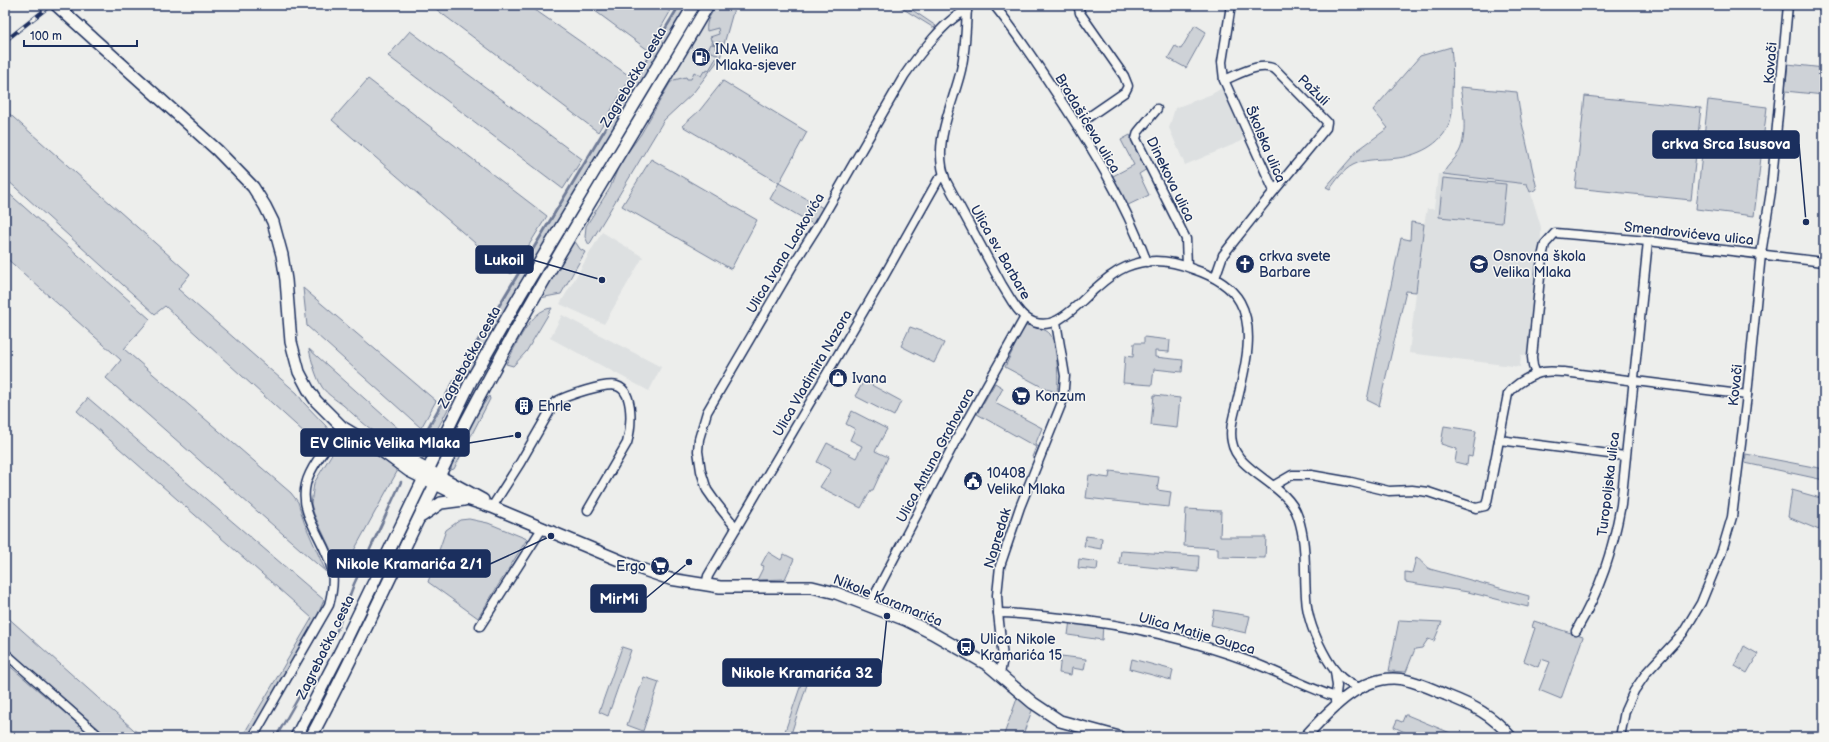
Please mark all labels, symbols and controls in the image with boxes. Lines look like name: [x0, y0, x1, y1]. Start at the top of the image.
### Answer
scale bar: [24, 22, 137, 48]
street label: Zagrebačka cesta: [596, 24, 670, 131]
text: 100 m: [30, 29, 62, 44]
place label: INA Velika Mlaka-sjever: [715, 41, 797, 74]
street label: Kovači: [1760, 41, 1781, 85]
fuel station icon: INA Velika Mlaka-sjever: [690, 46, 712, 68]
street label: Bradašićeva ulica: [1051, 71, 1124, 176]
street label: Pažuli: [1294, 71, 1333, 109]
street label: Školska ulica: [1242, 103, 1290, 185]
callout: crkva Srca Isusova: [1653, 131, 1799, 158]
street label: Dinekova ulica: [1143, 134, 1198, 224]
text: crkva Srca Isusova: [1661, 135, 1791, 154]
street label: Ulica Ivana Lackovića: [743, 190, 828, 316]
street label: Ulica sv. Barbare: [967, 202, 1035, 303]
street label: Smendrovićeva ulica: [1623, 218, 1755, 249]
callout: Lukoil: [476, 246, 533, 273]
place label: crkva svete Barbare: [1259, 248, 1331, 281]
place label: Osnovna škola Velika Mlaka: [1493, 248, 1586, 281]
text: Lukoil: [484, 251, 524, 270]
church icon: crkva svete Barbare: [1234, 253, 1256, 275]
school or university icon: Osnovna škola Velika Mlaka: [1468, 253, 1490, 275]
street label: Zagrebačka cesta: [434, 303, 504, 412]
street label: Ulica Vladimira Nazora: [769, 307, 856, 440]
street label: Kovači: [1725, 363, 1746, 407]
shop icon: Ivana: [827, 367, 849, 389]
place label: Ivana: [852, 370, 887, 387]
street label: Ulica Antuna Grahovara: [893, 385, 978, 525]
supermarket icon: Konzum: [1010, 385, 1032, 407]
place label: Konzum: [1035, 388, 1086, 405]
building icon: Ehrle: [513, 395, 535, 417]
place label: Ehrle: [538, 398, 571, 415]
callout: EV Clinic Velika Mlaka: [301, 429, 469, 456]
street label: Turopoljska ulica: [1594, 431, 1623, 537]
text: EV Clinic Velika Mlaka: [310, 434, 460, 453]
place label: 10408 Velika Mlaka: [987, 465, 1065, 498]
public building icon: 10408 Velika Mlaka: [962, 470, 984, 492]
street label: Napredak: [980, 506, 1015, 571]
callout: Nikole Kramarića 2/1: [328, 550, 490, 577]
text: Nikole Kramarića 2/1: [336, 555, 482, 574]
supermarket icon: Ergo: [649, 555, 671, 577]
place label: Ergo: [616, 558, 646, 575]
street label: Nikole Karamarića: [831, 571, 945, 630]
callout: MirMi: [591, 585, 646, 612]
text: MirMi: [599, 590, 639, 609]
street label: Zagrebačka cesta: [292, 592, 358, 703]
street label: Ulica Matije Gupca: [1137, 609, 1257, 658]
place label: Ulica Nikole Kramarića 15: [980, 631, 1062, 664]
bus stop icon: Ulica Nikole Kramarića 15: [955, 636, 977, 658]
callout: Nikole Kramarića 32: [723, 659, 881, 686]
text: Nikole Kramarića 32: [731, 664, 873, 683]

